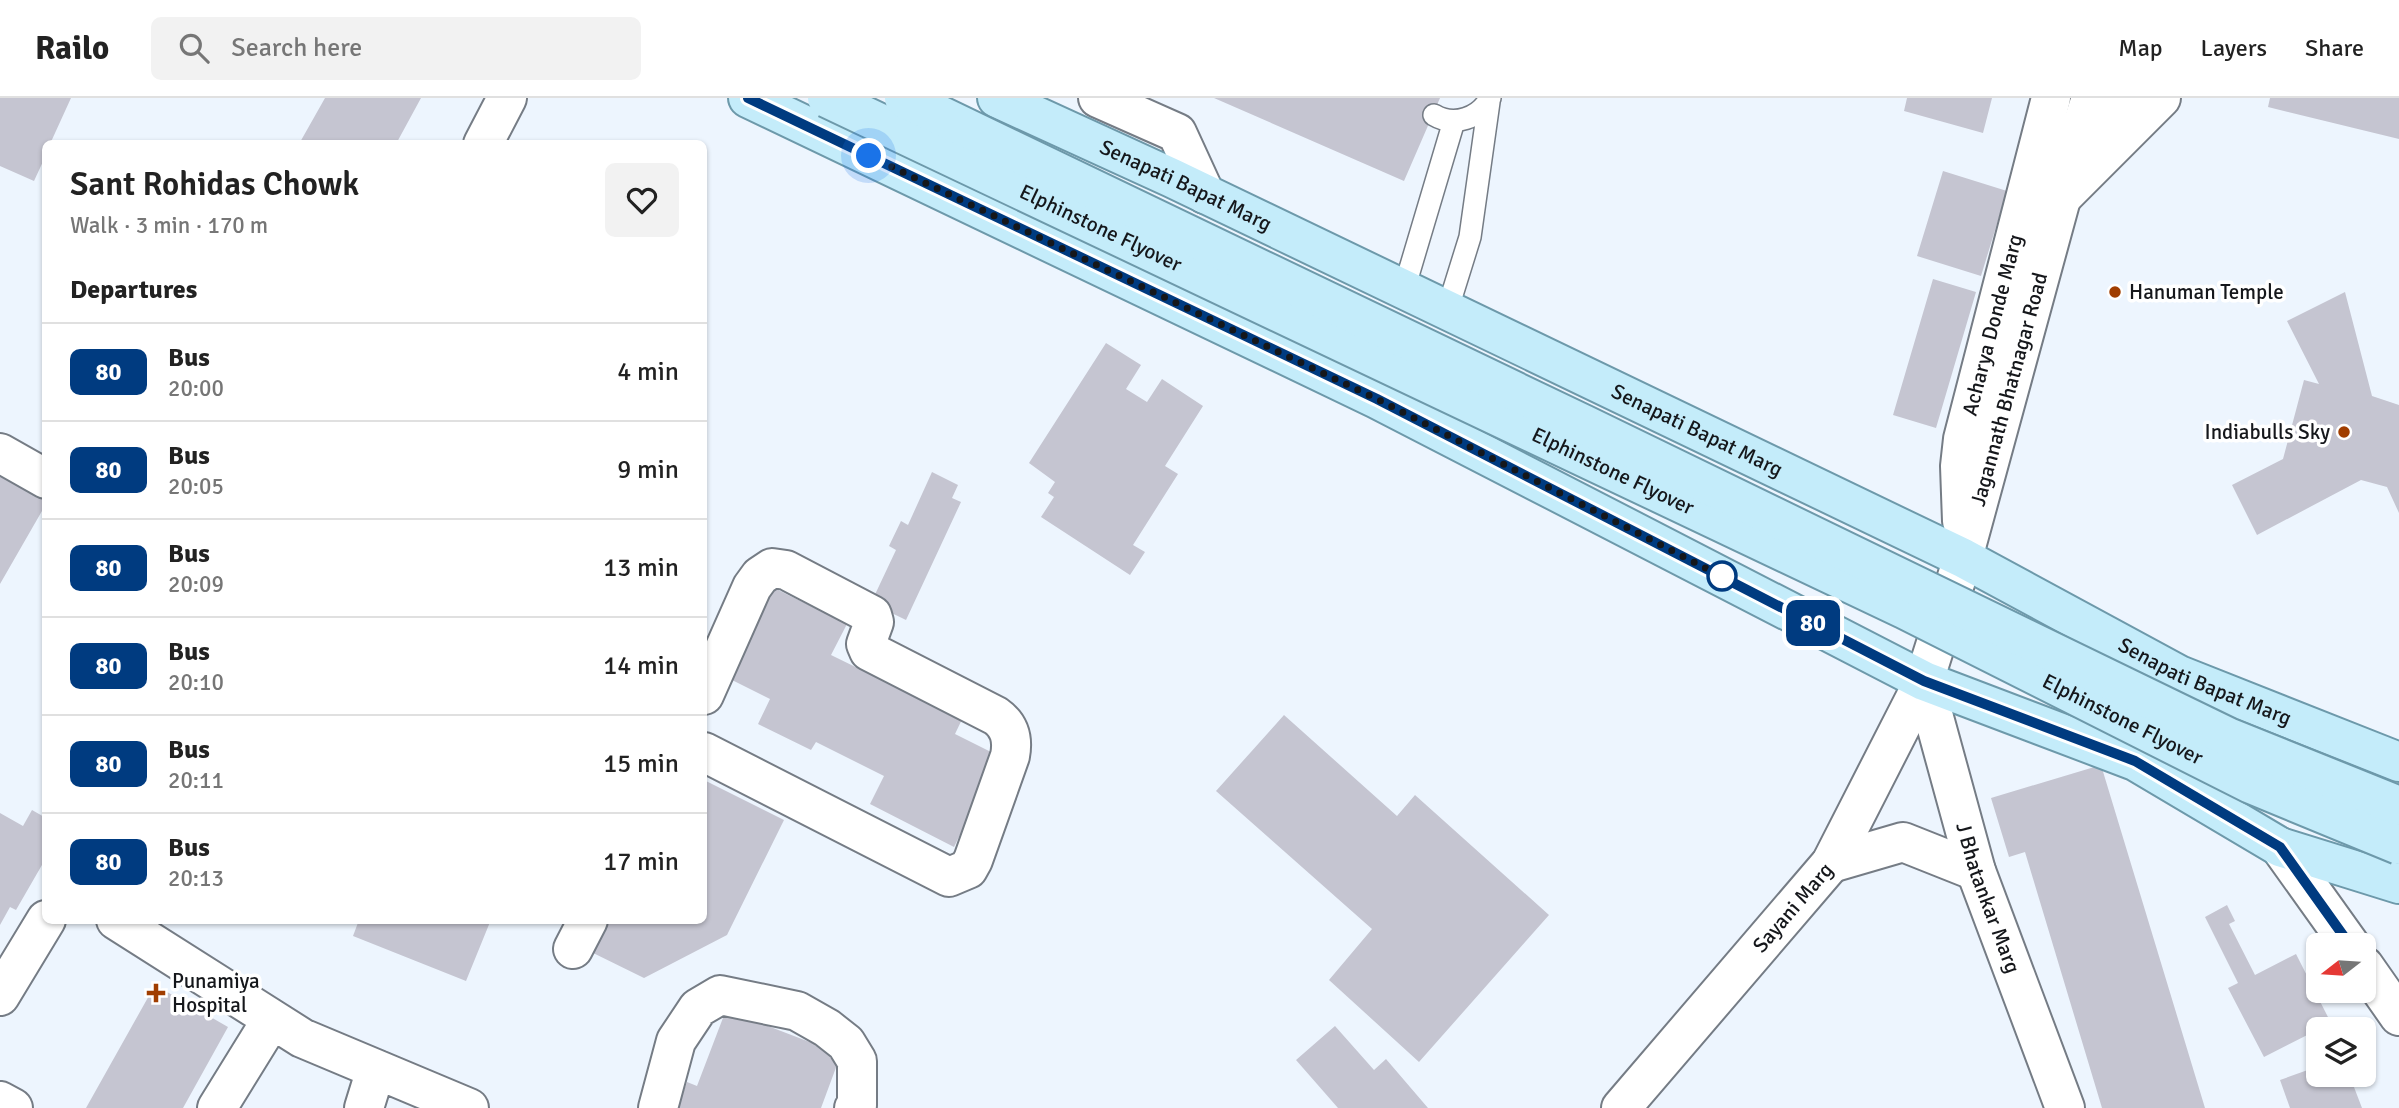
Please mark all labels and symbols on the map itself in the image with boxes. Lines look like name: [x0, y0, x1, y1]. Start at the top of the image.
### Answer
street label: Senapati Bapat Marg: [1096, 134, 1276, 237]
your location: [851, 138, 886, 173]
street label: Elphinstone Flyover: [1015, 178, 1186, 278]
street label: Acharya Donde Marg: [1957, 231, 2028, 418]
street label: Jagannath Bhatnagar Road: [1965, 270, 2053, 509]
place label: Hanuman Temple: [2129, 279, 2284, 305]
marker: Hanuman Temple: [2107, 284, 2123, 300]
street label: Senapati Bapat Marg: [1607, 378, 1787, 482]
place label: Indiabulls Sky: [2204, 419, 2330, 445]
street label: Elphinstone Flyover: [1528, 421, 1699, 521]
marker: Indiabulls Sky: [2336, 424, 2352, 440]
unlabelled marker: [1707, 561, 1737, 591]
line badge: 80: [1782, 600, 1844, 646]
street label: Senapati Bapat Marg: [2114, 632, 2295, 731]
street label: Elphinstone Flyover: [2038, 668, 2208, 771]
street label: J Bhatankar Marg: [1950, 819, 2026, 977]
street label: Sayani Marg: [1747, 857, 1839, 958]
north arrow: [2306, 933, 2376, 1003]
place label: Punamiya Hospital: [172, 968, 260, 1018]
marker: Punamiya Hospital: [146, 983, 166, 1003]

